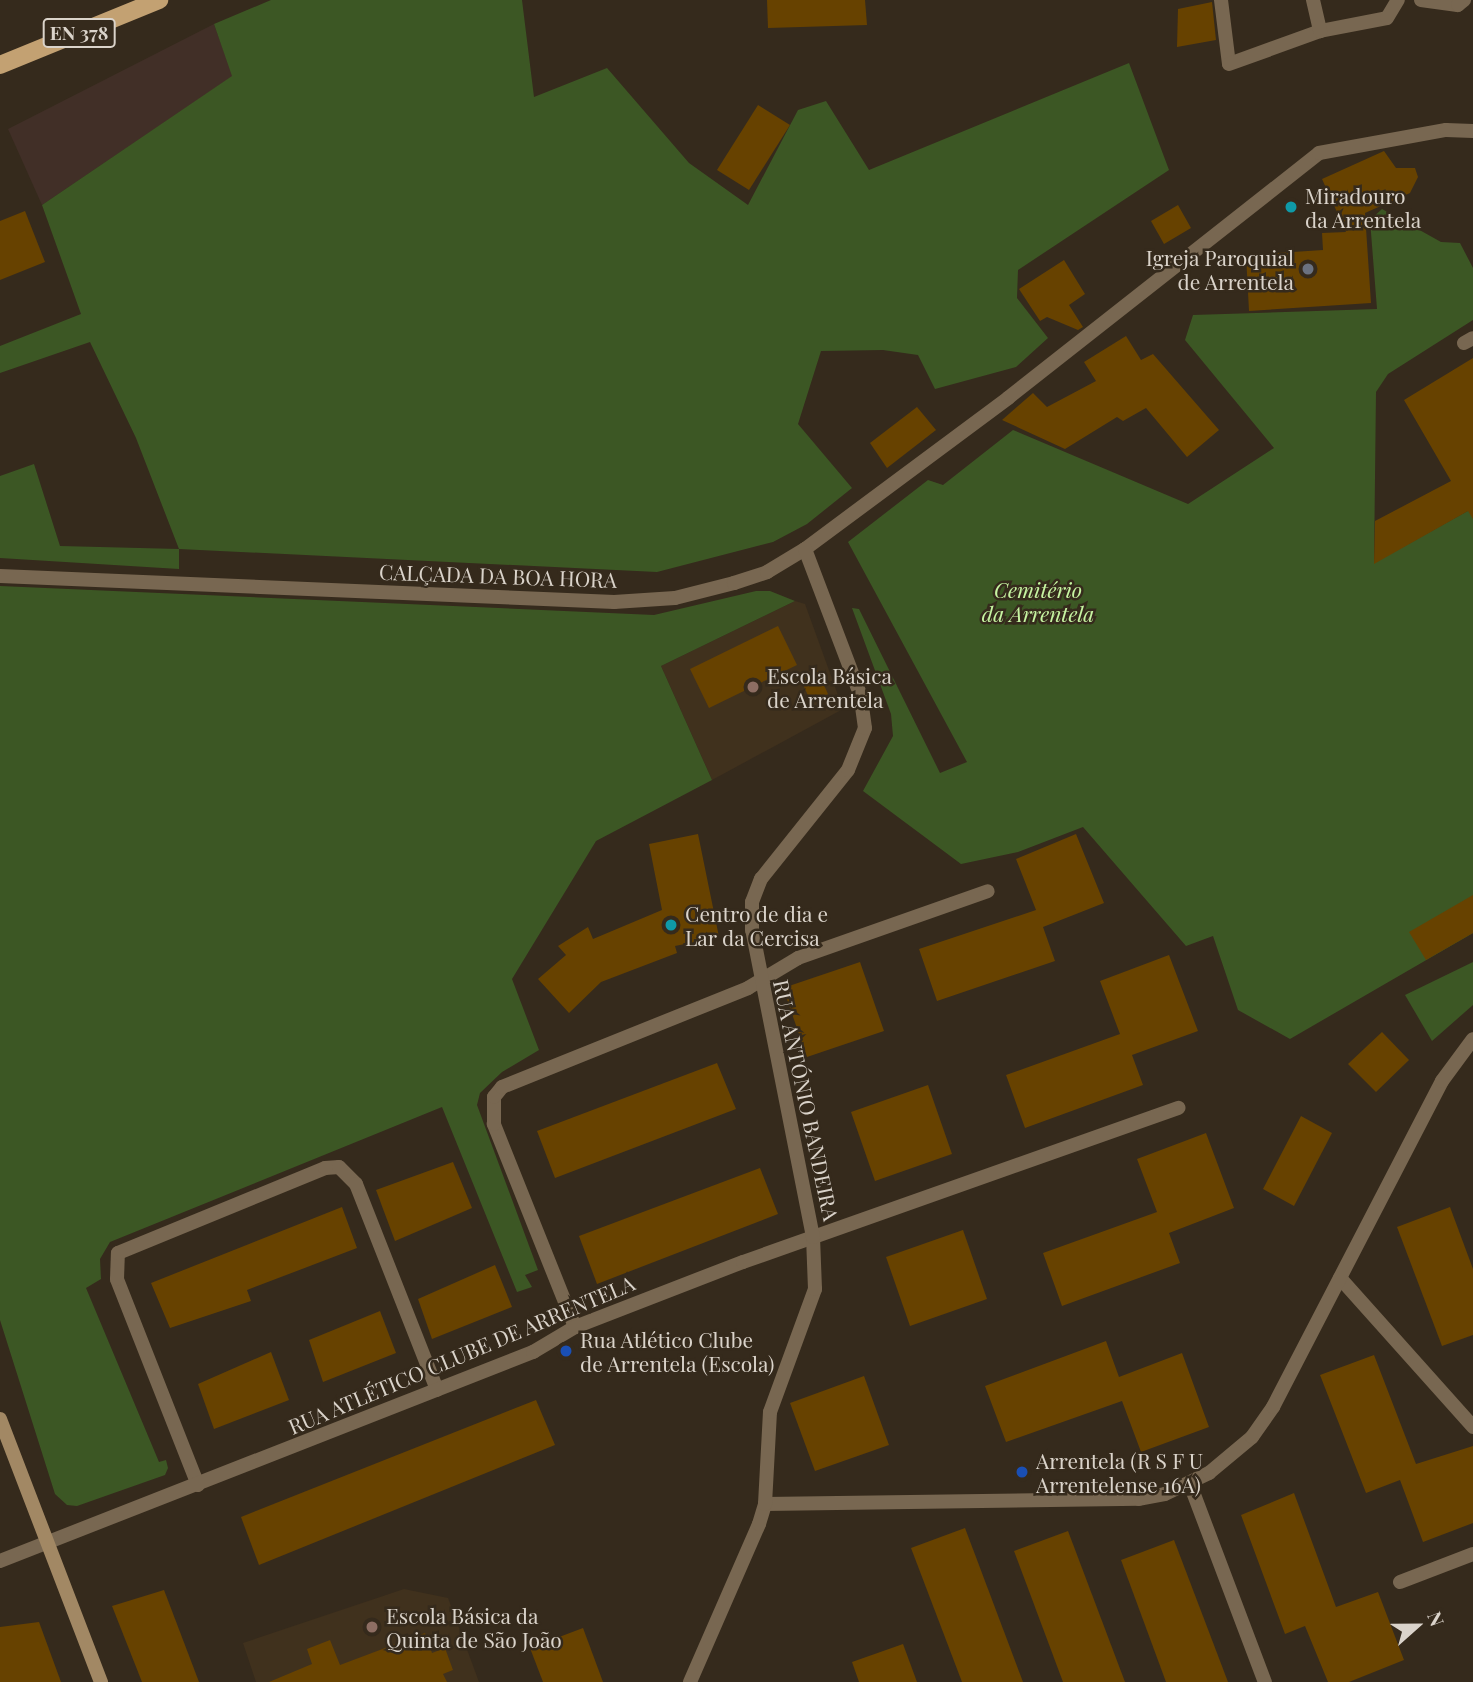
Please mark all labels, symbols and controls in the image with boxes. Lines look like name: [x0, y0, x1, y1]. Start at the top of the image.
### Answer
road number: EN 378: [42, 18, 116, 48]
place label: Miradouro da Arrentela: [1305, 182, 1422, 232]
marker: Miradouro da Arrentela: [1283, 199, 1299, 215]
place label: Igreja Paroquial de Arrentela: [1145, 244, 1294, 294]
marker: Igreja Paroquial de Arrentela: [1300, 261, 1316, 277]
street label: CALÇADA DA BOA HORA: [379, 558, 617, 592]
park label: Cemitério da Arrentela: [982, 576, 1094, 626]
place label: Escola Básica de Arrentela: [767, 662, 892, 712]
marker: Escola Básica de Arrentela: [745, 679, 761, 695]
place label: Centro de dia e Lar da Cercisa: [685, 900, 828, 950]
marker: Centro de dia e Lar da Cercisa: [663, 917, 679, 933]
street label: RUA ANTÓNIO BANDEIRA: [769, 977, 845, 1223]
street label: RUA ATLÉTICO CLUBE DE ARRENTELA: [283, 1269, 639, 1439]
place label: Rua Atlético Clube de Arrentela (Escola): [580, 1326, 775, 1376]
marker: Rua Atlético Clube de Arrentela (Escola): [558, 1343, 574, 1359]
place label: Arrentela (R S F U Arrentelense 16A): [1036, 1447, 1204, 1497]
marker: Arrentela (R S F U Arrentelense 16A): [1014, 1464, 1030, 1480]
north arrow: [1382, 1591, 1452, 1661]
place label: Escola Básica da Quinta de São João: [386, 1602, 562, 1652]
text: N: [1422, 1607, 1451, 1630]
marker: Escola Básica da Quinta de São João: [364, 1619, 380, 1635]

